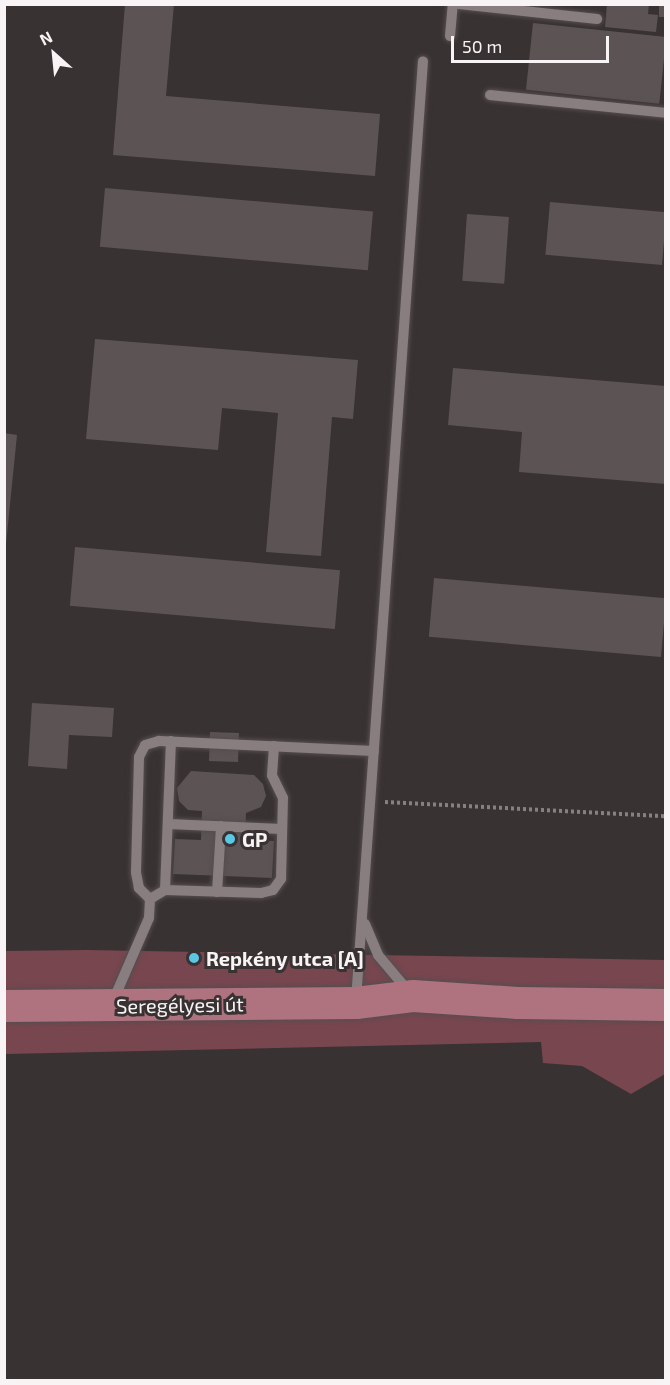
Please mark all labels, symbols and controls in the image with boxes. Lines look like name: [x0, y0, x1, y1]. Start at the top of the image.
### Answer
north arrow: [24, 24, 84, 84]
scale bar: [454, 24, 612, 62]
text: N: [36, 26, 55, 49]
text: 50 m: [462, 35, 502, 57]
place label: GP: [242, 827, 267, 851]
marker: GP: [223, 832, 237, 846]
place label: Repkény utca [A]: [206, 946, 364, 970]
marker: Repkény utca [A]: [187, 951, 201, 965]
street label: Seregélyesi út: [116, 992, 244, 1018]

